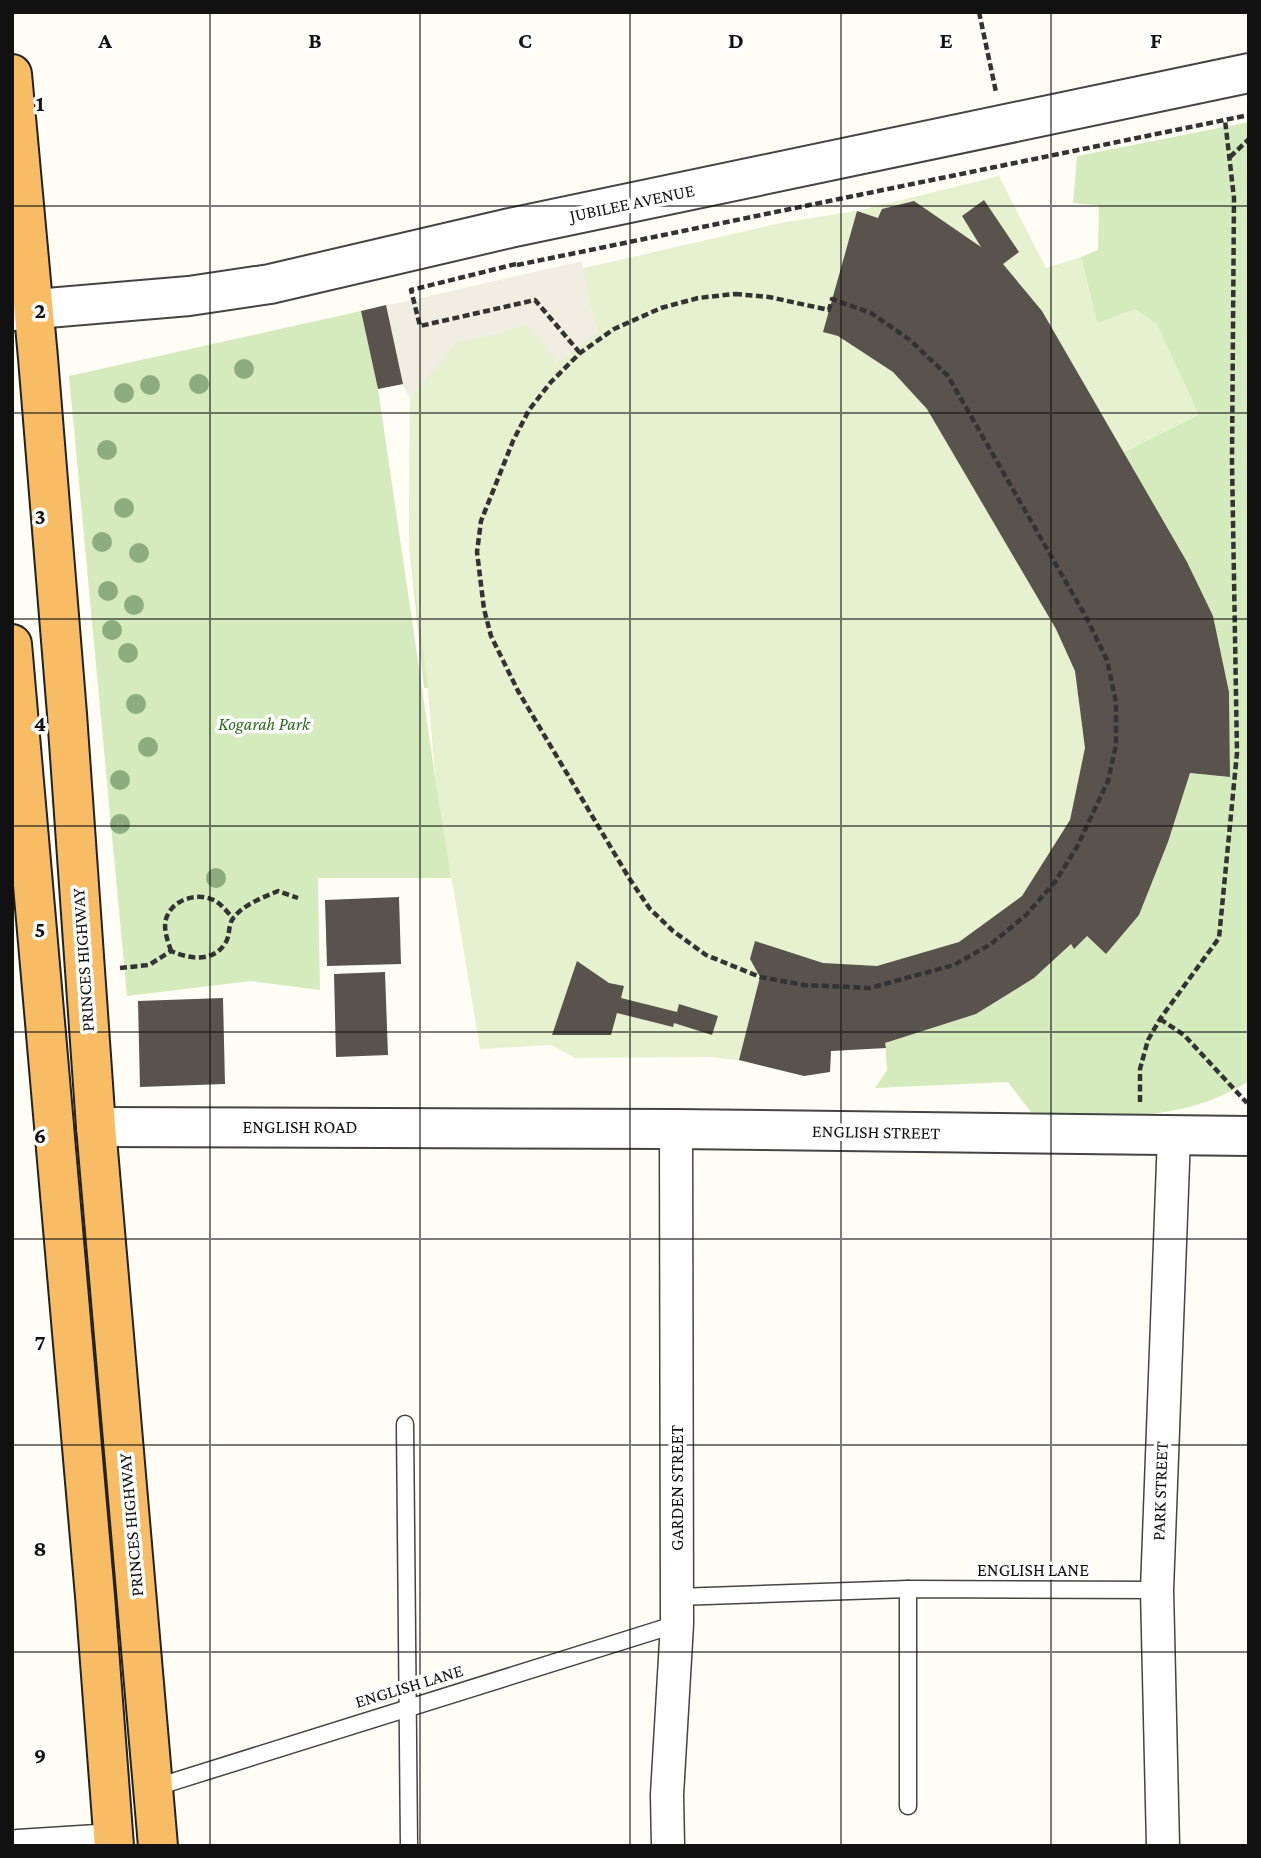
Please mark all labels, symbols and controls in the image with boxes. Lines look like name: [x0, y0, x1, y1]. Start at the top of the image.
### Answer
text: A: [97, 27, 112, 53]
text: B: [308, 27, 322, 53]
text: C: [518, 27, 532, 53]
text: D: [728, 27, 744, 53]
text: E: [939, 27, 953, 53]
text: F: [1150, 27, 1162, 53]
text: 1: [36, 90, 45, 116]
street label: JUBILEE AVENUE: [566, 180, 697, 226]
text: 2: [34, 297, 46, 323]
text: 3: [34, 503, 46, 529]
text: 4: [34, 710, 46, 736]
park label: Kogarah Park: [218, 714, 311, 734]
street label: PRINCES HIGHWAY: [68, 887, 98, 1032]
text: 5: [34, 916, 46, 942]
street label: ENGLISH ROAD: [242, 1117, 358, 1137]
street label: ENGLISH STREET: [812, 1121, 941, 1143]
text: 6: [34, 1122, 46, 1148]
text: 7: [34, 1329, 46, 1355]
street label: GARDEN STREET: [667, 1425, 687, 1551]
street label: PARK STREET: [1148, 1441, 1172, 1541]
street label: PRINCES HIGHWAY: [115, 1452, 147, 1598]
text: 8: [33, 1535, 47, 1561]
street label: ENGLISH LANE: [977, 1560, 1089, 1580]
street label: ENGLISH LANE: [353, 1660, 466, 1712]
text: 9: [34, 1742, 46, 1768]

